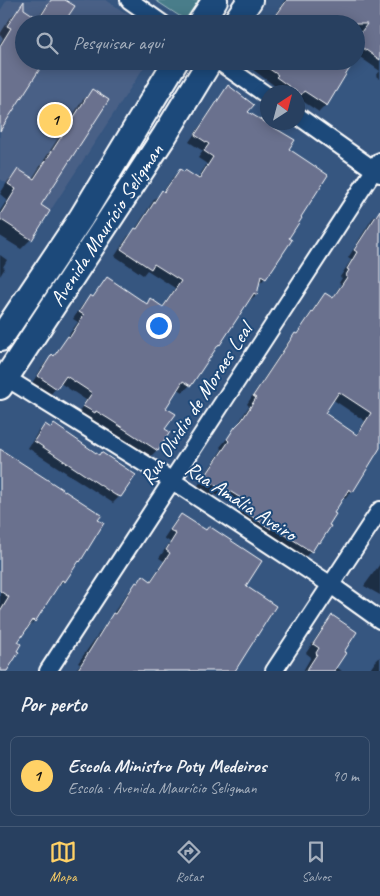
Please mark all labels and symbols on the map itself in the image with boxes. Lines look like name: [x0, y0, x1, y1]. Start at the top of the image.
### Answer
north arrow: [260, 85, 305, 130]
pin: 1: [39, 101, 71, 139]
street label: Avenida Maurício Seligman: [44, 138, 169, 311]
your location: [146, 313, 172, 339]
street label: Rua Olvidio de Moraes Leal: [134, 315, 260, 490]
street label: Rua Amália Aveiro: [180, 455, 304, 548]

